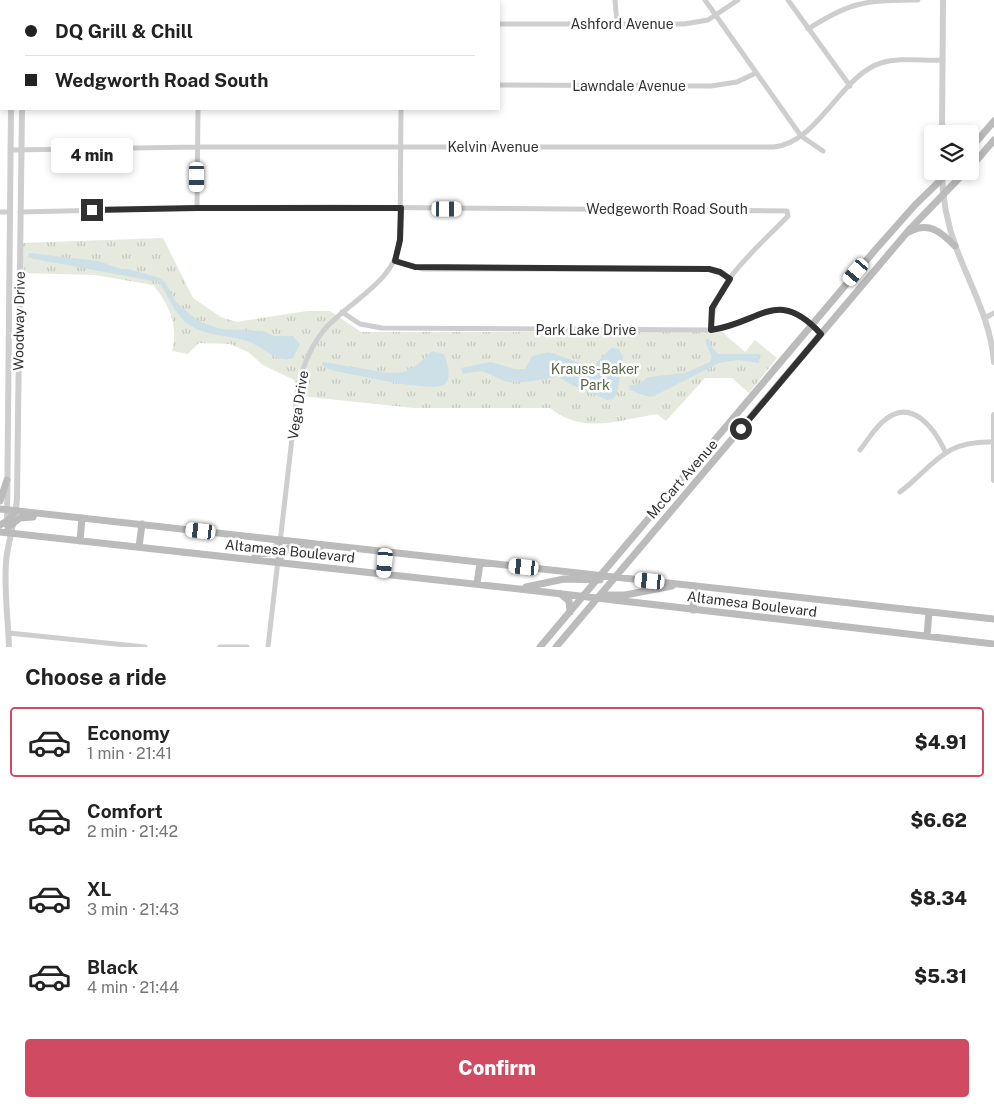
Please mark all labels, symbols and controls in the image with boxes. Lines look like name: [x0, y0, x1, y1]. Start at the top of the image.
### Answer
street label: Ashford Avenue: [570, 16, 674, 32]
text: DQ Grill & Chill: [55, 20, 193, 42]
text: Wedgworth Road South: [55, 69, 269, 91]
street label: Lawndale Avenue: [572, 78, 686, 94]
map controls: [924, 125, 979, 180]
button: layers: [924, 125, 979, 180]
callout: 4 min: [51, 138, 133, 172]
street label: Kelvin Avenue: [447, 139, 539, 155]
text: 4 min: [71, 146, 113, 165]
car: [189, 162, 204, 192]
route end: [81, 199, 103, 221]
street label: Wedgeworth Road South: [586, 201, 748, 217]
car: [432, 202, 462, 217]
car: [840, 256, 871, 288]
street label: Woodway Drive: [10, 271, 28, 371]
street label: Park Lake Drive: [535, 322, 637, 338]
park label: Krauss-Baker Park: [551, 361, 639, 393]
street label: Vega Drive: [285, 369, 311, 441]
route start: [730, 418, 752, 440]
street label: McCart Avenue: [643, 436, 721, 522]
car: [185, 522, 216, 540]
street label: Altamesa Boulevard: [224, 536, 356, 566]
car: [376, 547, 393, 579]
car: [508, 558, 539, 576]
car: [634, 572, 665, 590]
street label: Altamesa Boulevard: [686, 588, 818, 620]
text: Choose a ride: [25, 664, 167, 690]
icon: car: [27, 720, 72, 765]
text: Economy: [87, 722, 170, 744]
text: $4.91: [915, 731, 967, 753]
text: 1 min · 21:41: [87, 744, 172, 763]
icon: car: [27, 798, 72, 843]
text: Comfort: [87, 800, 163, 822]
text: $6.62: [910, 809, 967, 831]
text: 2 min · 21:42: [87, 822, 178, 841]
icon: car: [27, 876, 72, 921]
text: XL: [87, 878, 112, 900]
text: $8.34: [910, 887, 967, 909]
text: 3 min · 21:43: [87, 900, 179, 919]
icon: car: [27, 954, 72, 999]
text: Black: [87, 956, 138, 978]
text: $5.31: [914, 965, 967, 987]
text: 4 min · 21:44: [87, 978, 179, 997]
button: Confirm: [25, 1039, 969, 1097]

